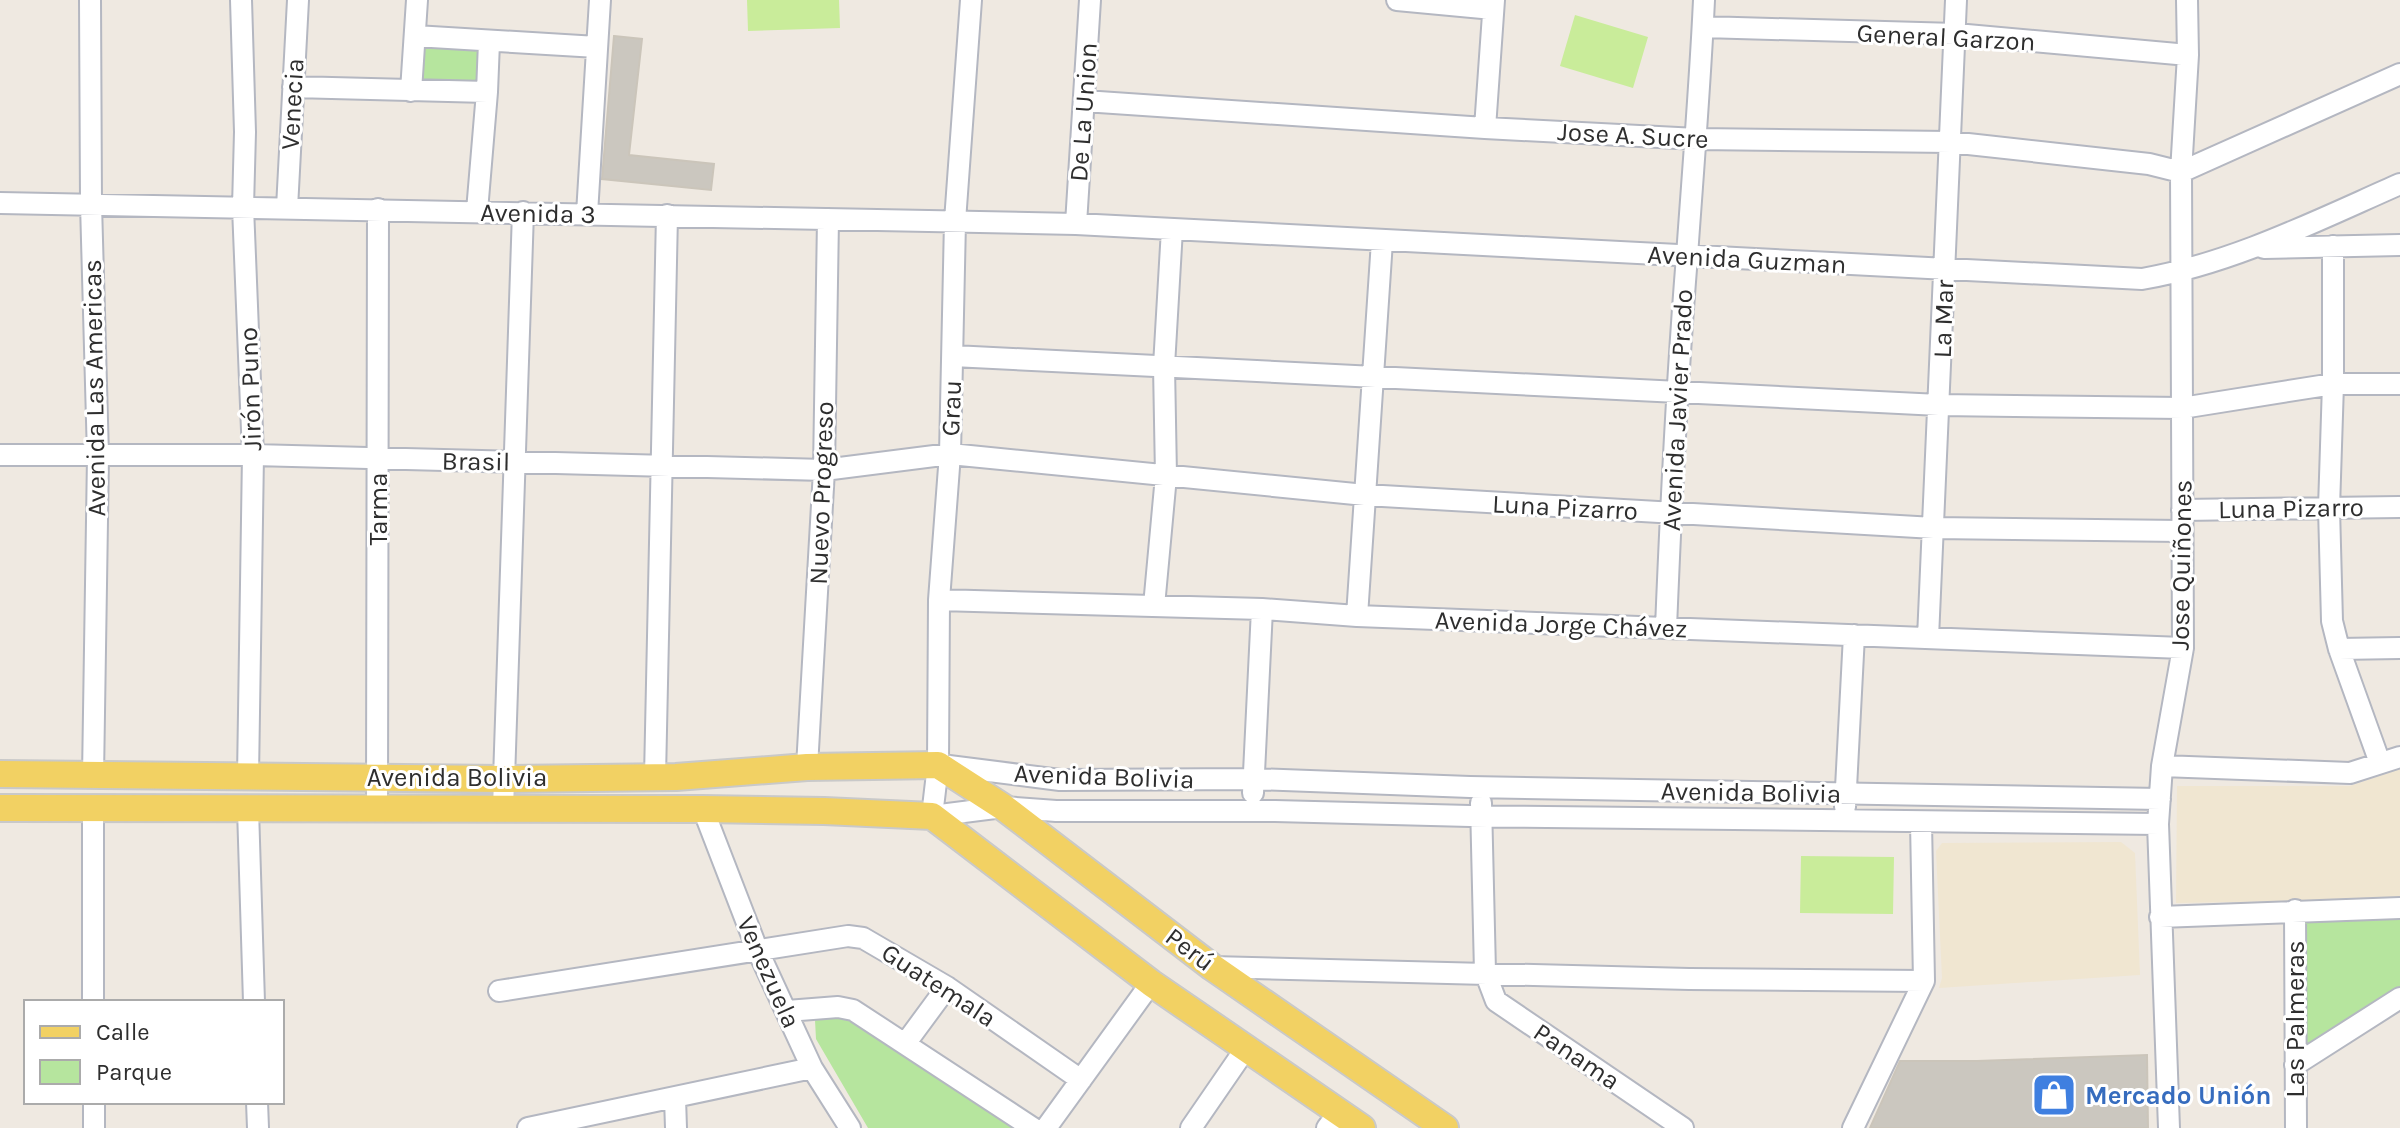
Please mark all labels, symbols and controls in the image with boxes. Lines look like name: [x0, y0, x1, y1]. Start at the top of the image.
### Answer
street label: General Garzon: [1856, 17, 2036, 58]
street label: De La Union: [1063, 41, 1104, 183]
street label: Venecia: [275, 57, 310, 151]
street label: Jose A. Sucre: [1557, 116, 1709, 155]
street label: Avenida 3: [480, 197, 596, 230]
street label: Avenida Guzman: [1647, 239, 1847, 280]
street label: Avenida Las Americas: [77, 259, 112, 517]
street label: La Mar: [1927, 279, 1960, 359]
street label: Avenida Javier Prado: [1656, 288, 1699, 532]
street label: Jirón Puno: [233, 327, 268, 451]
street label: Grau: [935, 379, 968, 437]
street label: Nuevo Progreso: [803, 401, 840, 585]
street label: Brasil: [441, 445, 511, 478]
street label: Tarma: [363, 472, 394, 546]
street label: Jose Quiñones: [2165, 479, 2198, 651]
street label: Luna Pizarro: [1491, 488, 1639, 527]
street label: Luna Pizarro: [2218, 492, 2364, 525]
street label: Avenida Jorge Chávez: [1434, 605, 1688, 644]
street label: Avenida Bolivia: [1013, 758, 1195, 795]
street label: Avenida Bolivia: [367, 762, 547, 793]
street label: Avenida Bolivia: [1660, 775, 1842, 810]
street label: Venezuela: [730, 911, 807, 1033]
street label: Perú: [1159, 921, 1220, 978]
street label: Guatemala: [876, 937, 1002, 1034]
street label: Las Palmeras: [2280, 940, 2311, 1098]
legend: [24, 1000, 284, 1104]
street label: Panama: [1528, 1016, 1626, 1096]
text: Calle: [96, 1018, 150, 1046]
text: Parque: [96, 1058, 172, 1086]
shop icon: Mercado Unión: [2030, 1071, 2078, 1119]
place label: Mercado Unión: [2085, 1080, 2272, 1111]

